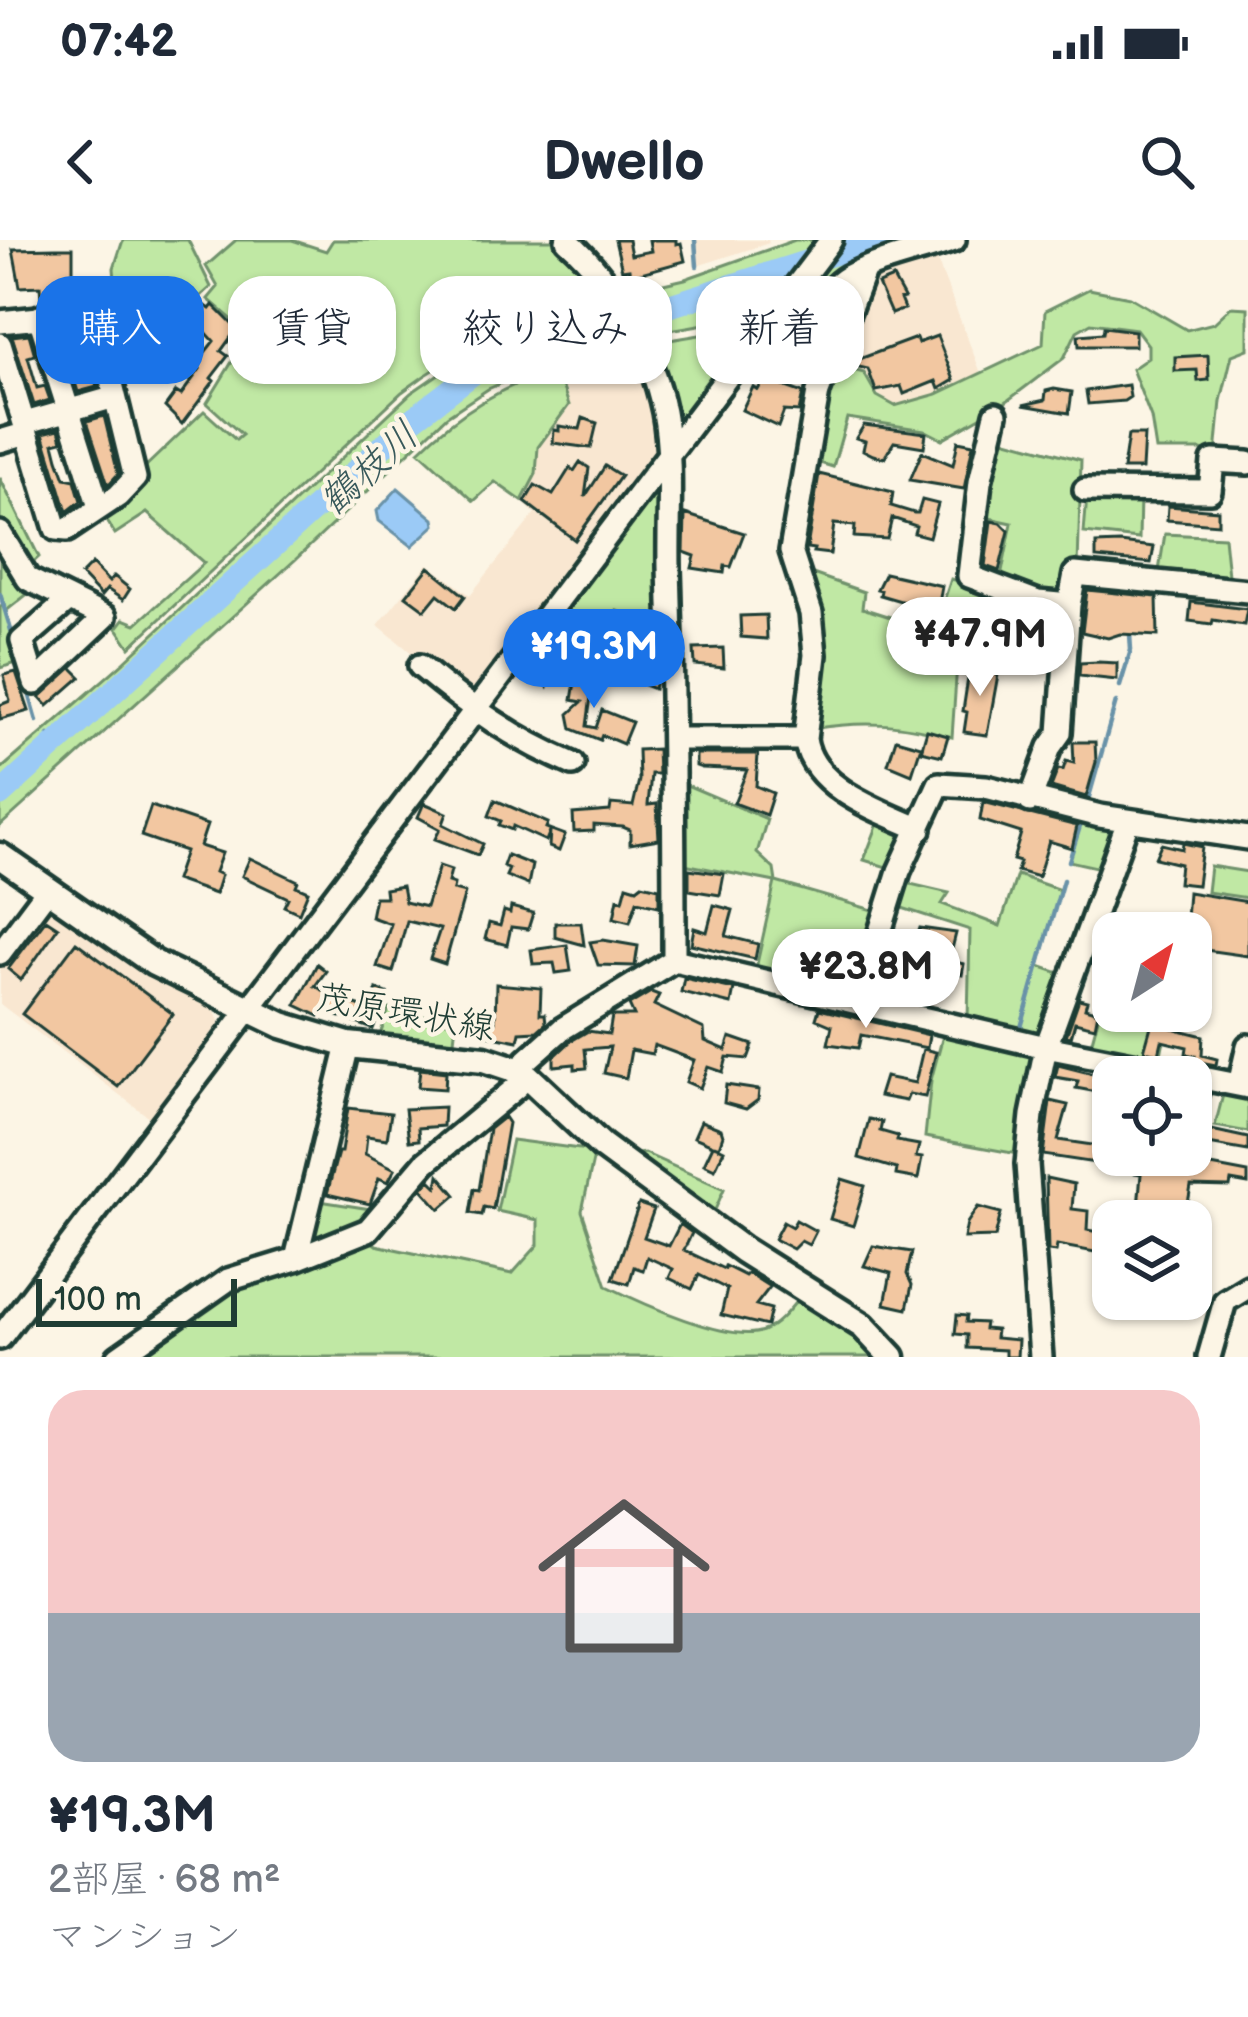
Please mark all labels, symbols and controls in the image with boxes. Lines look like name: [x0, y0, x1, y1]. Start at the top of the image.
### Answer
text: 07:42: [60, 15, 177, 70]
icon: back: [48, 129, 114, 195]
icon: search: [1134, 129, 1200, 195]
text: Dwello: [543, 130, 705, 195]
chip: 購入: [36, 276, 204, 384]
chip: 賃貸: [228, 276, 396, 384]
chip: 絞り込み: [420, 276, 672, 384]
chip: 新着: [696, 276, 864, 384]
water label: 鶴枝川: [310, 412, 429, 525]
pin: ¥47.9M: [882, 597, 1078, 699]
pin: ¥19.3M: [496, 609, 692, 711]
text: ¥47.9M: [913, 612, 1047, 659]
text: ¥19.3M: [530, 624, 658, 671]
north arrow: [1092, 912, 1212, 1032]
map controls: [1092, 912, 1212, 1320]
pin: ¥23.8M: [768, 929, 964, 1031]
text: ¥23.8M: [799, 944, 933, 991]
street label: 茂原環状線: [313, 977, 498, 1050]
button: locate: [1092, 1056, 1212, 1176]
button: layers: [1092, 1200, 1212, 1320]
scale bar: [36, 1273, 237, 1326]
text: 100 m: [54, 1280, 142, 1320]
icon: home: [516, 1468, 732, 1684]
text: ¥19.3M: [48, 1786, 216, 1847]
text: 2部屋 · 68 m²: [48, 1857, 281, 1904]
text: マンション: [48, 1914, 241, 1961]

